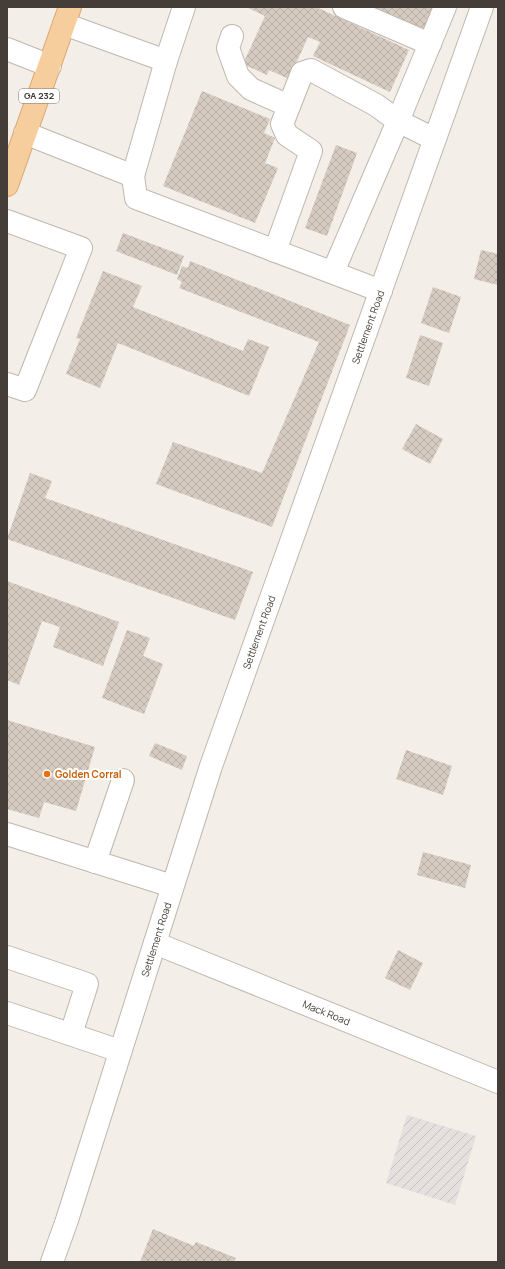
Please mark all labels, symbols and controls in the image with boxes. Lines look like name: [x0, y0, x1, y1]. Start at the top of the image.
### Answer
road number: GA 232: [19, 89, 59, 103]
street label: Settlement Road: [348, 288, 387, 366]
street label: Settlement Road: [239, 593, 278, 671]
place label: Golden Corral: [55, 767, 122, 781]
marker: Golden Corral: [42, 769, 52, 779]
street label: Settlement Road: [138, 900, 174, 978]
street label: Mack Road: [301, 997, 352, 1028]

